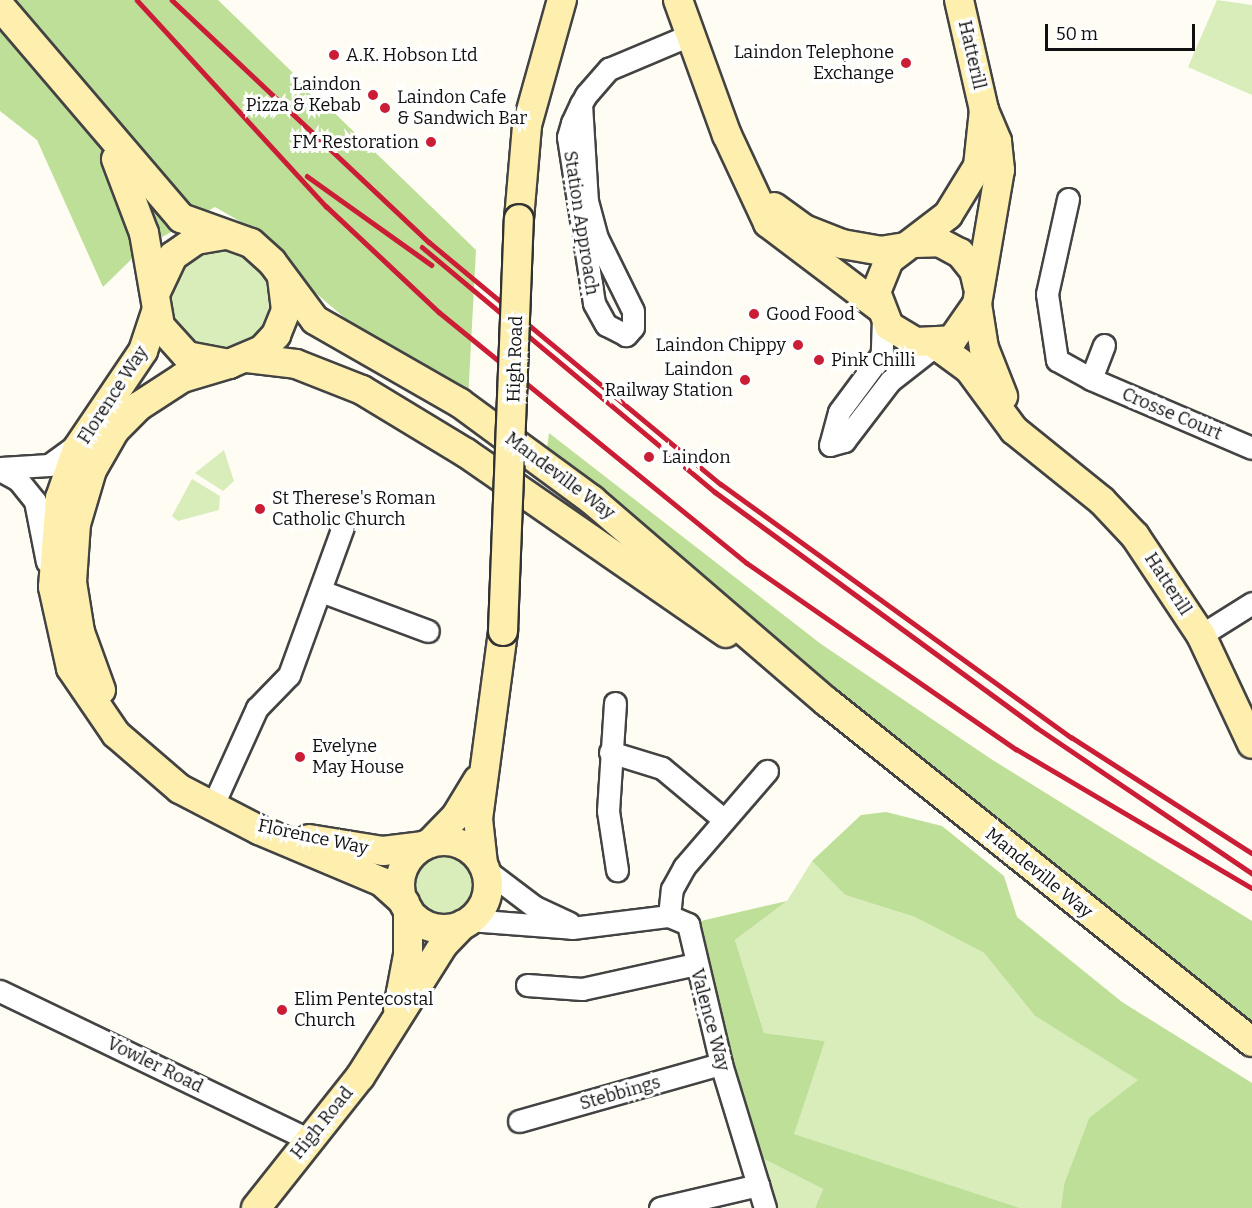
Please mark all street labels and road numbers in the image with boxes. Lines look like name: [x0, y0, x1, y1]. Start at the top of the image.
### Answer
street label: Hatterill: [954, 18, 990, 92]
street label: Station Approach: [559, 149, 603, 297]
street label: High Road: [503, 315, 527, 403]
street label: Florence Way: [73, 342, 153, 448]
street label: Crosse Court: [1119, 383, 1225, 445]
street label: Mandeville Way: [501, 428, 619, 524]
street label: Hatterill: [1140, 549, 1196, 619]
street label: Florence Way: [256, 815, 370, 859]
street label: Mandeville Way: [981, 823, 1097, 923]
street label: Valence Way: [686, 966, 734, 1074]
street label: Vowler Road: [103, 1032, 207, 1098]
street label: Stebbings: [577, 1071, 663, 1115]
street label: High Road: [286, 1083, 358, 1163]

